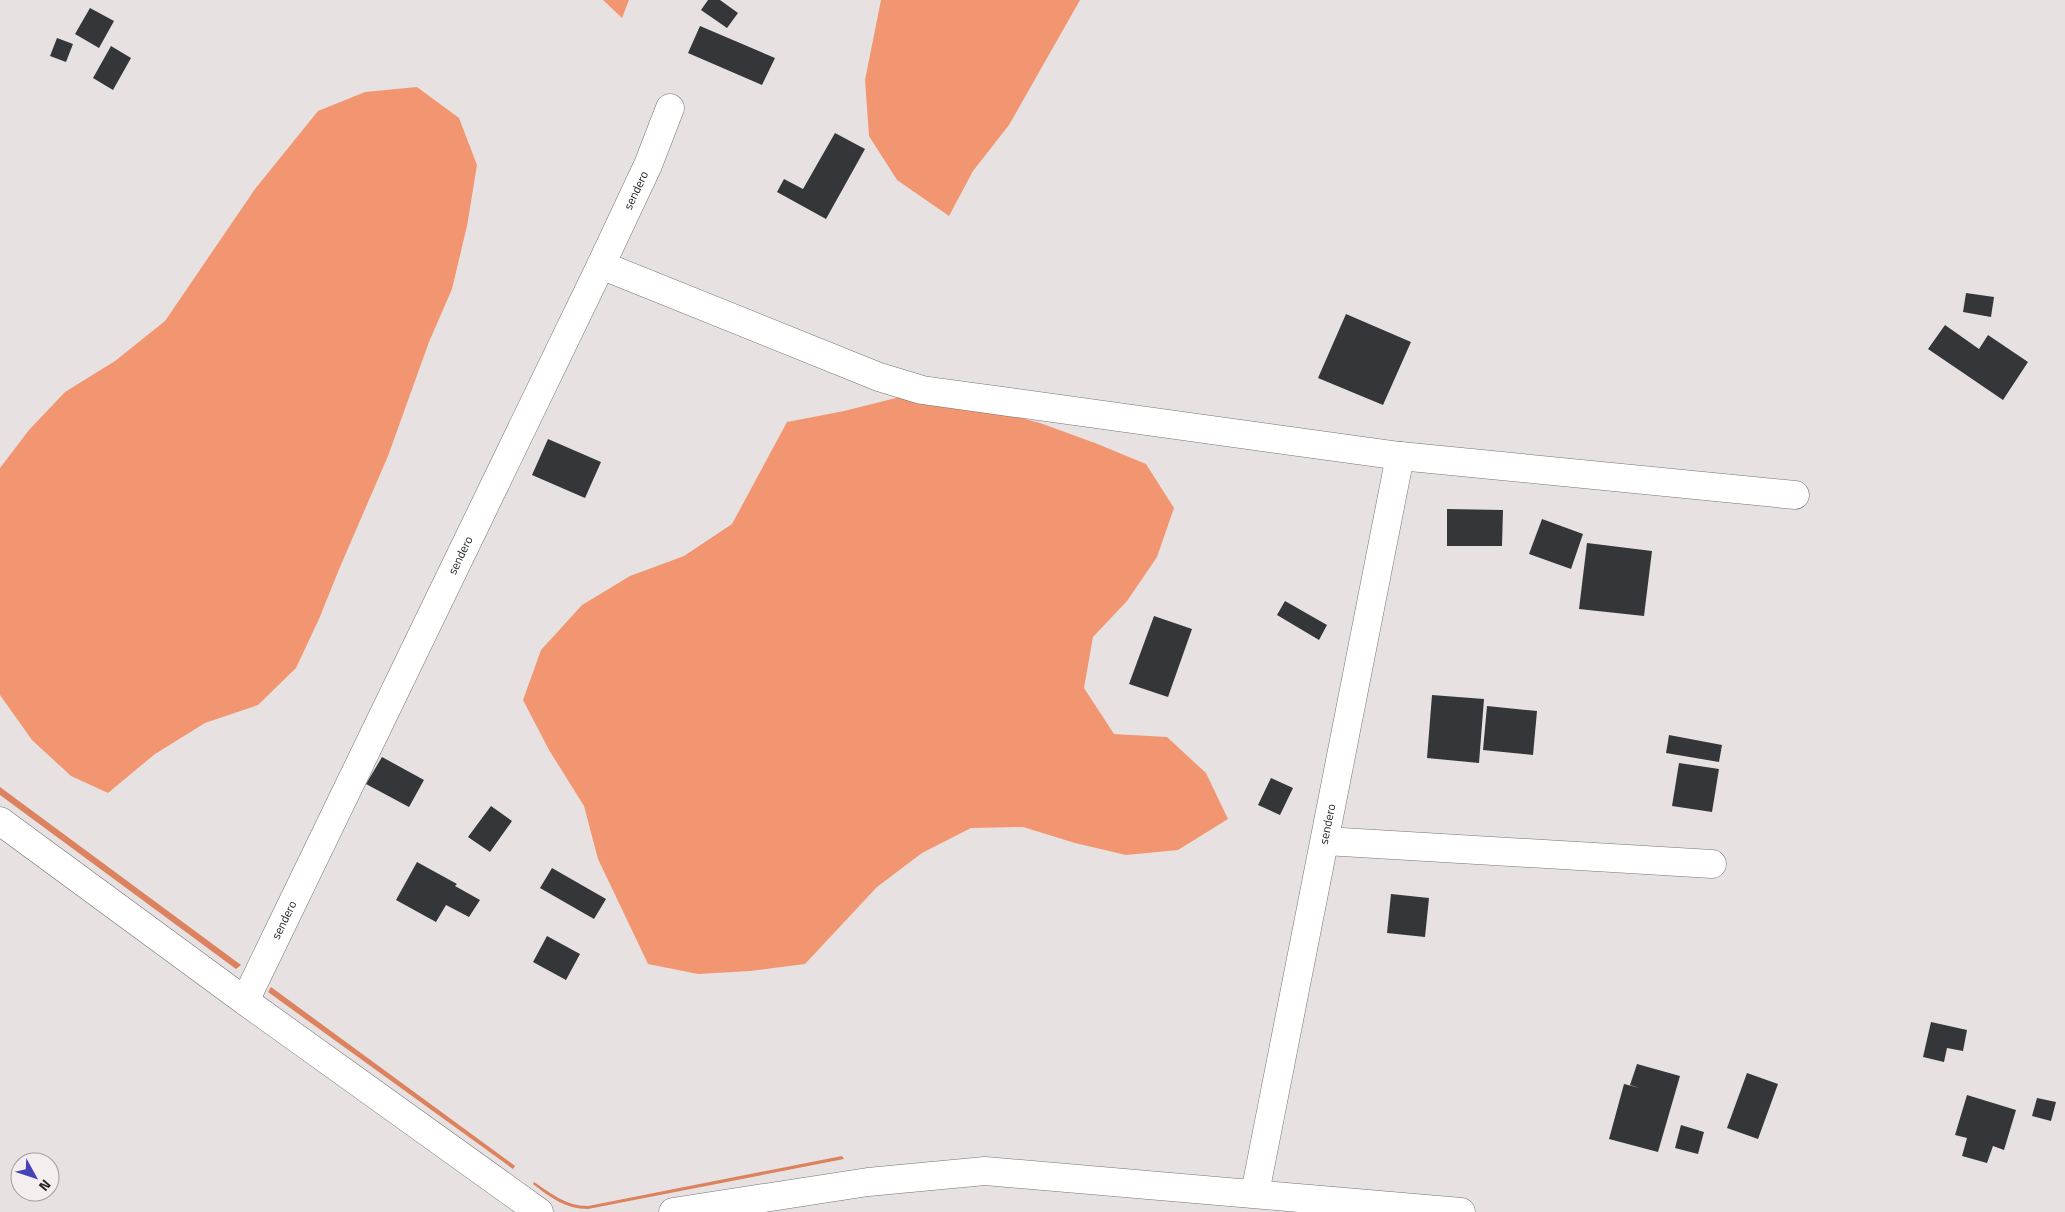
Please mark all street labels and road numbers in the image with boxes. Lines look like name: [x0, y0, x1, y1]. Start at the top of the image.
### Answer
street label: sendero: [618, 168, 653, 213]
street label: sendero: [443, 533, 478, 578]
street label: sendero: [1314, 802, 1340, 846]
street label: sendero: [266, 897, 301, 942]

